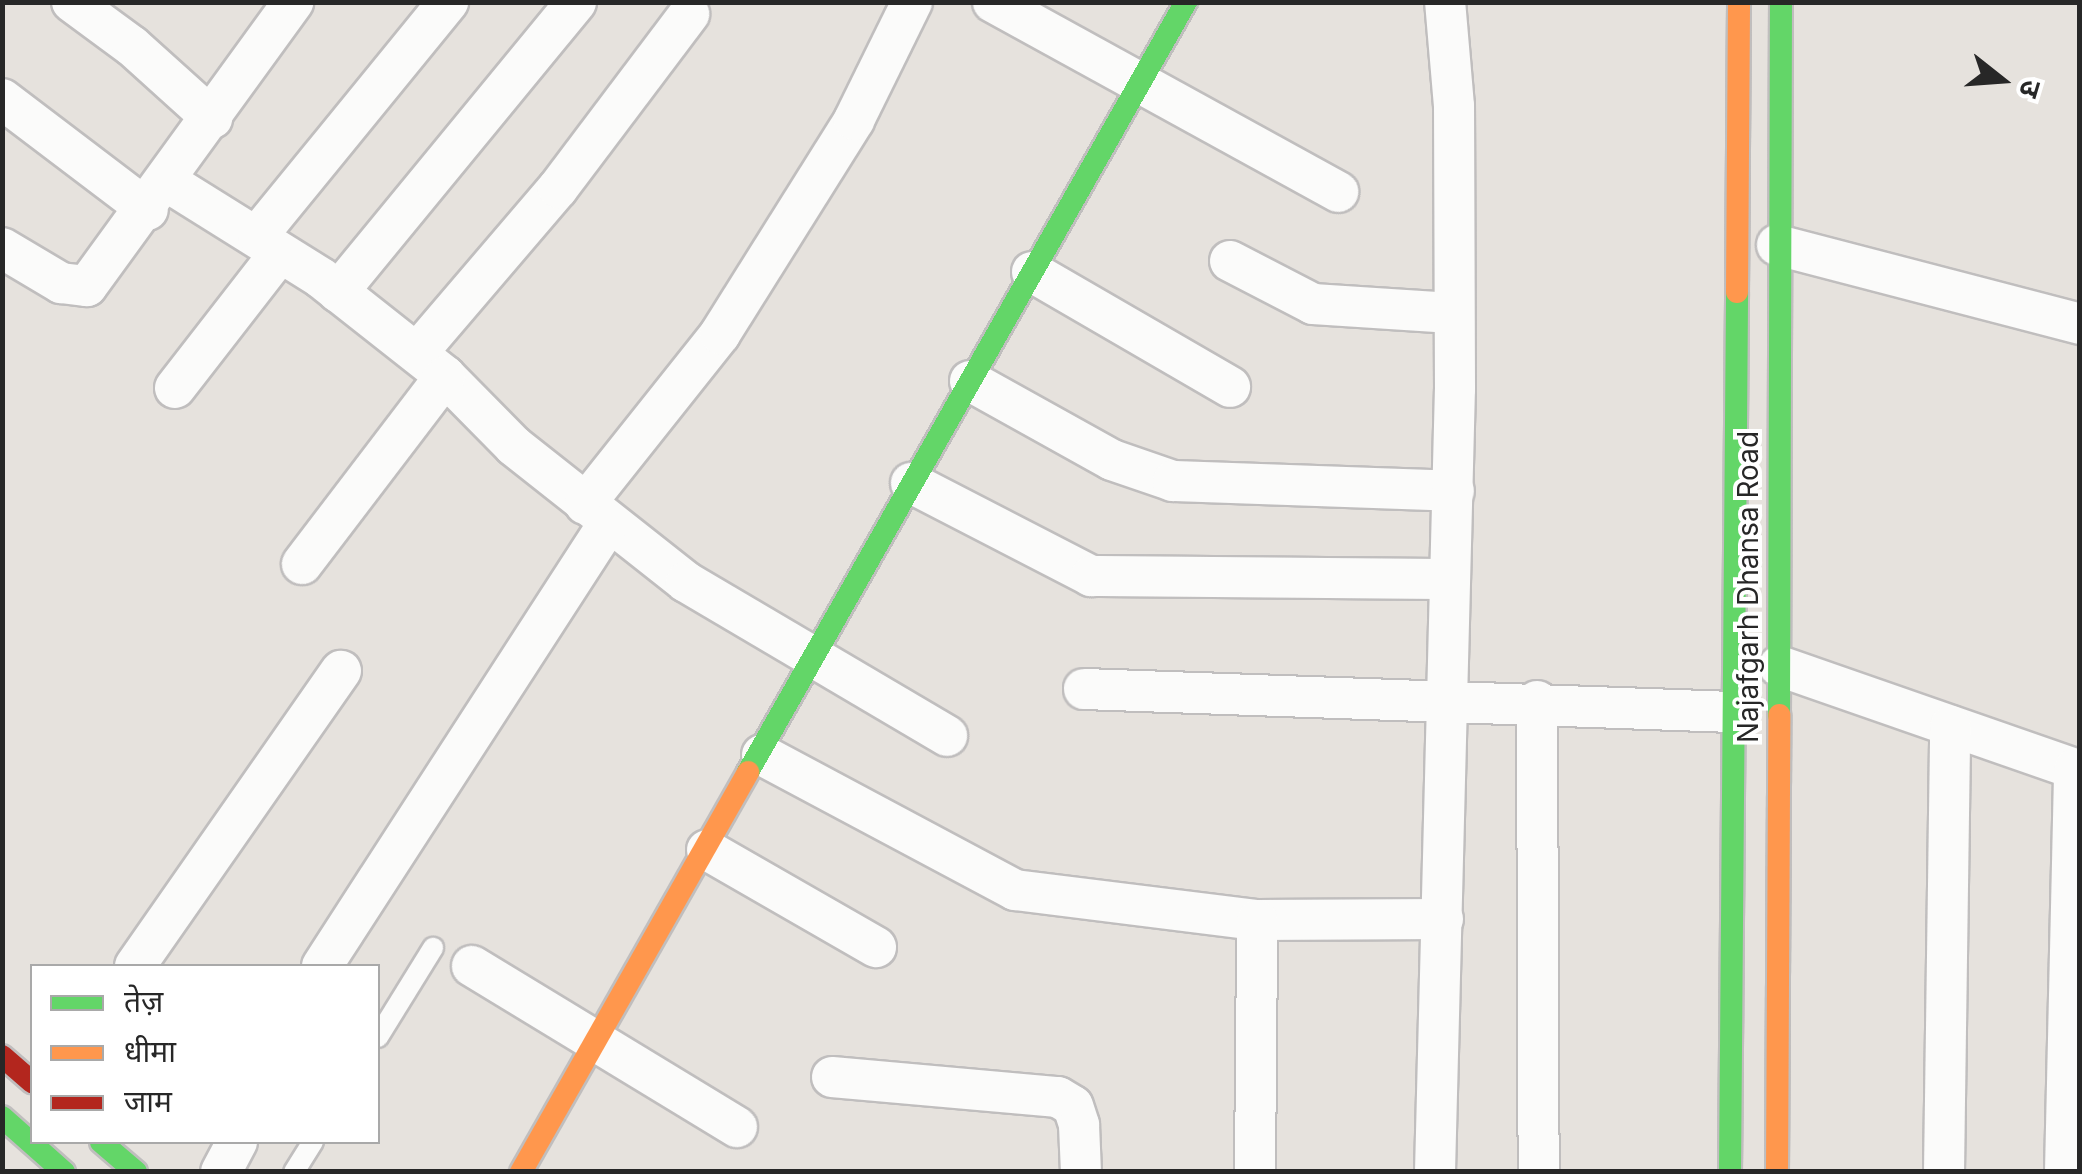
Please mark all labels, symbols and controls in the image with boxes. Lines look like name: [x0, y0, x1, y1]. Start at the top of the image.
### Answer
north arrow: [1952, 30, 2052, 130]
text: उ: [2012, 76, 2049, 102]
street label: Najafgarh Dhansa Road: [1731, 431, 1765, 743]
legend: [30, 964, 380, 1144]
text: तेज़: [124, 983, 163, 1019]
text: धीमा: [124, 1033, 176, 1069]
text: जाम: [124, 1083, 172, 1119]

